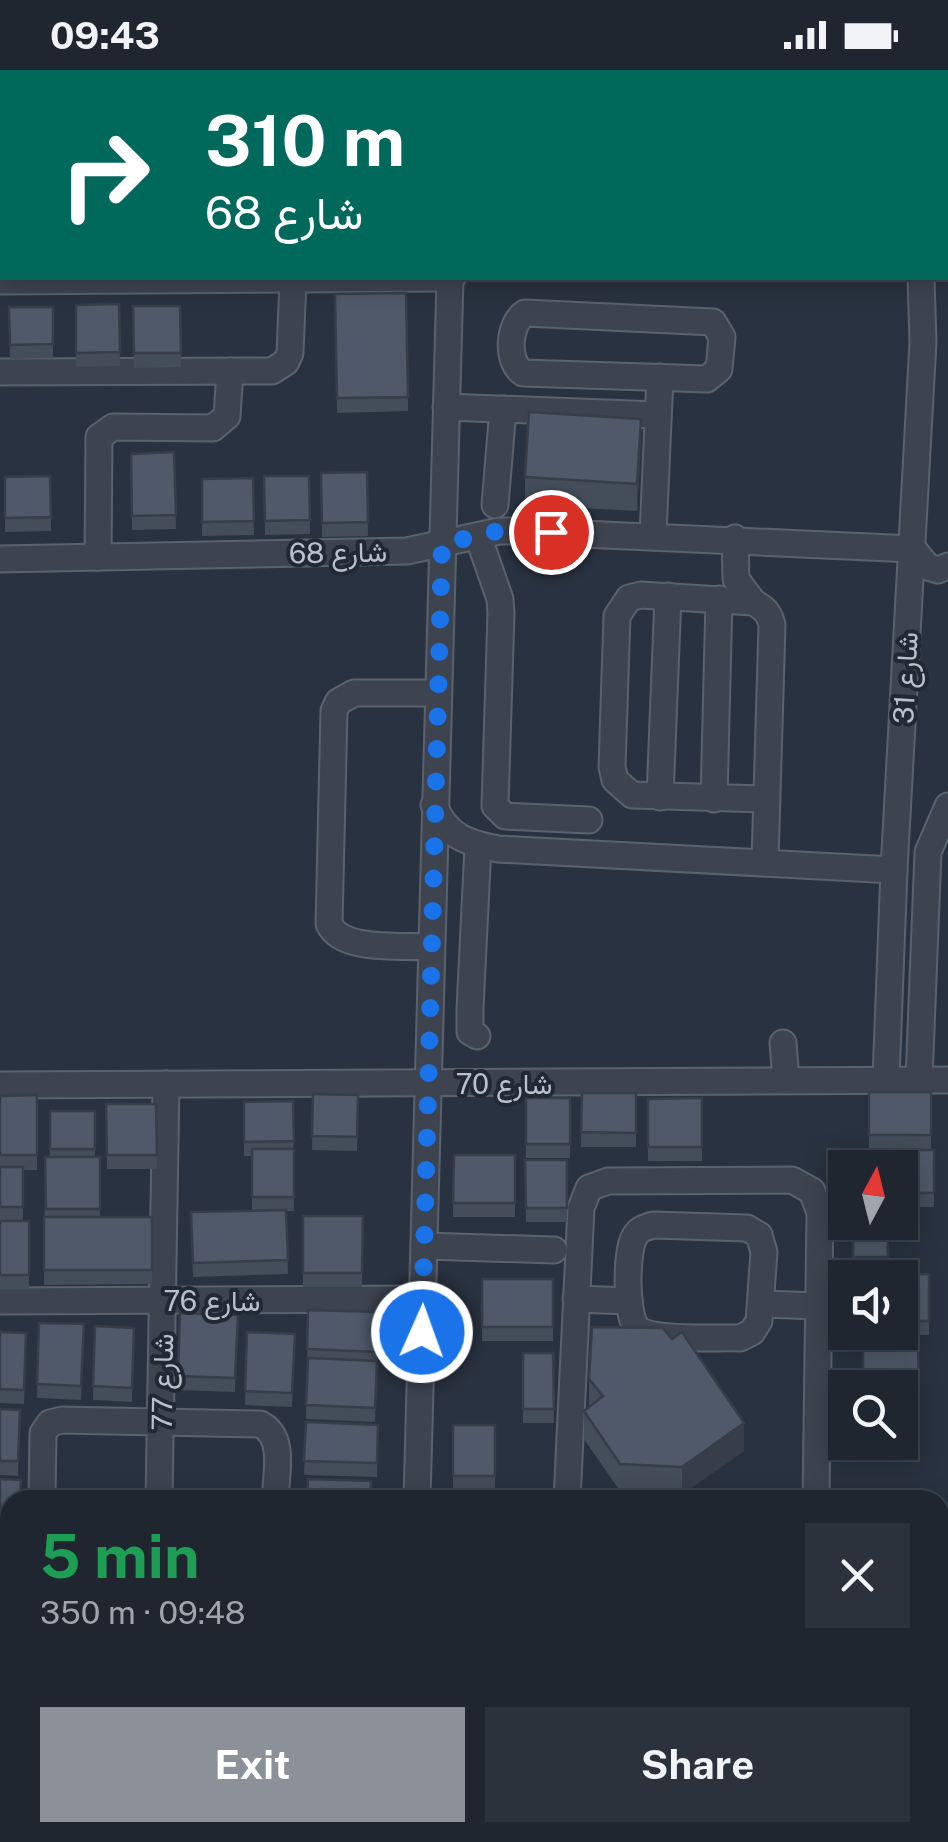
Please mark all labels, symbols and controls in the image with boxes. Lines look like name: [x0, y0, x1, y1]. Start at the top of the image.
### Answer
text: 09:43: [50, 13, 160, 58]
text: 310 m: [205, 99, 405, 182]
icon: right: [40, 110, 170, 240]
text: شارع 68: [205, 186, 363, 239]
pin: [509, 490, 594, 575]
icon: arrive: [524, 505, 579, 560]
street label: شارع 68: [288, 535, 388, 572]
street label: شارع 31: [886, 631, 927, 725]
street label: شارع 70: [456, 1067, 552, 1103]
north arrow: [828, 1150, 918, 1240]
map controls: [828, 1150, 918, 1460]
button: sound: [828, 1260, 918, 1350]
position arrow: [370, 1280, 474, 1384]
street label: شارع 76: [164, 1284, 260, 1320]
street label: شارع 77: [145, 1333, 182, 1431]
button: search: [828, 1370, 918, 1460]
text: 5 min: [40, 1521, 200, 1592]
button: close: [805, 1523, 910, 1628]
text: 350 m · 09:48: [40, 1594, 246, 1631]
button: Exit: [40, 1707, 465, 1822]
button: Share: [485, 1707, 910, 1822]

